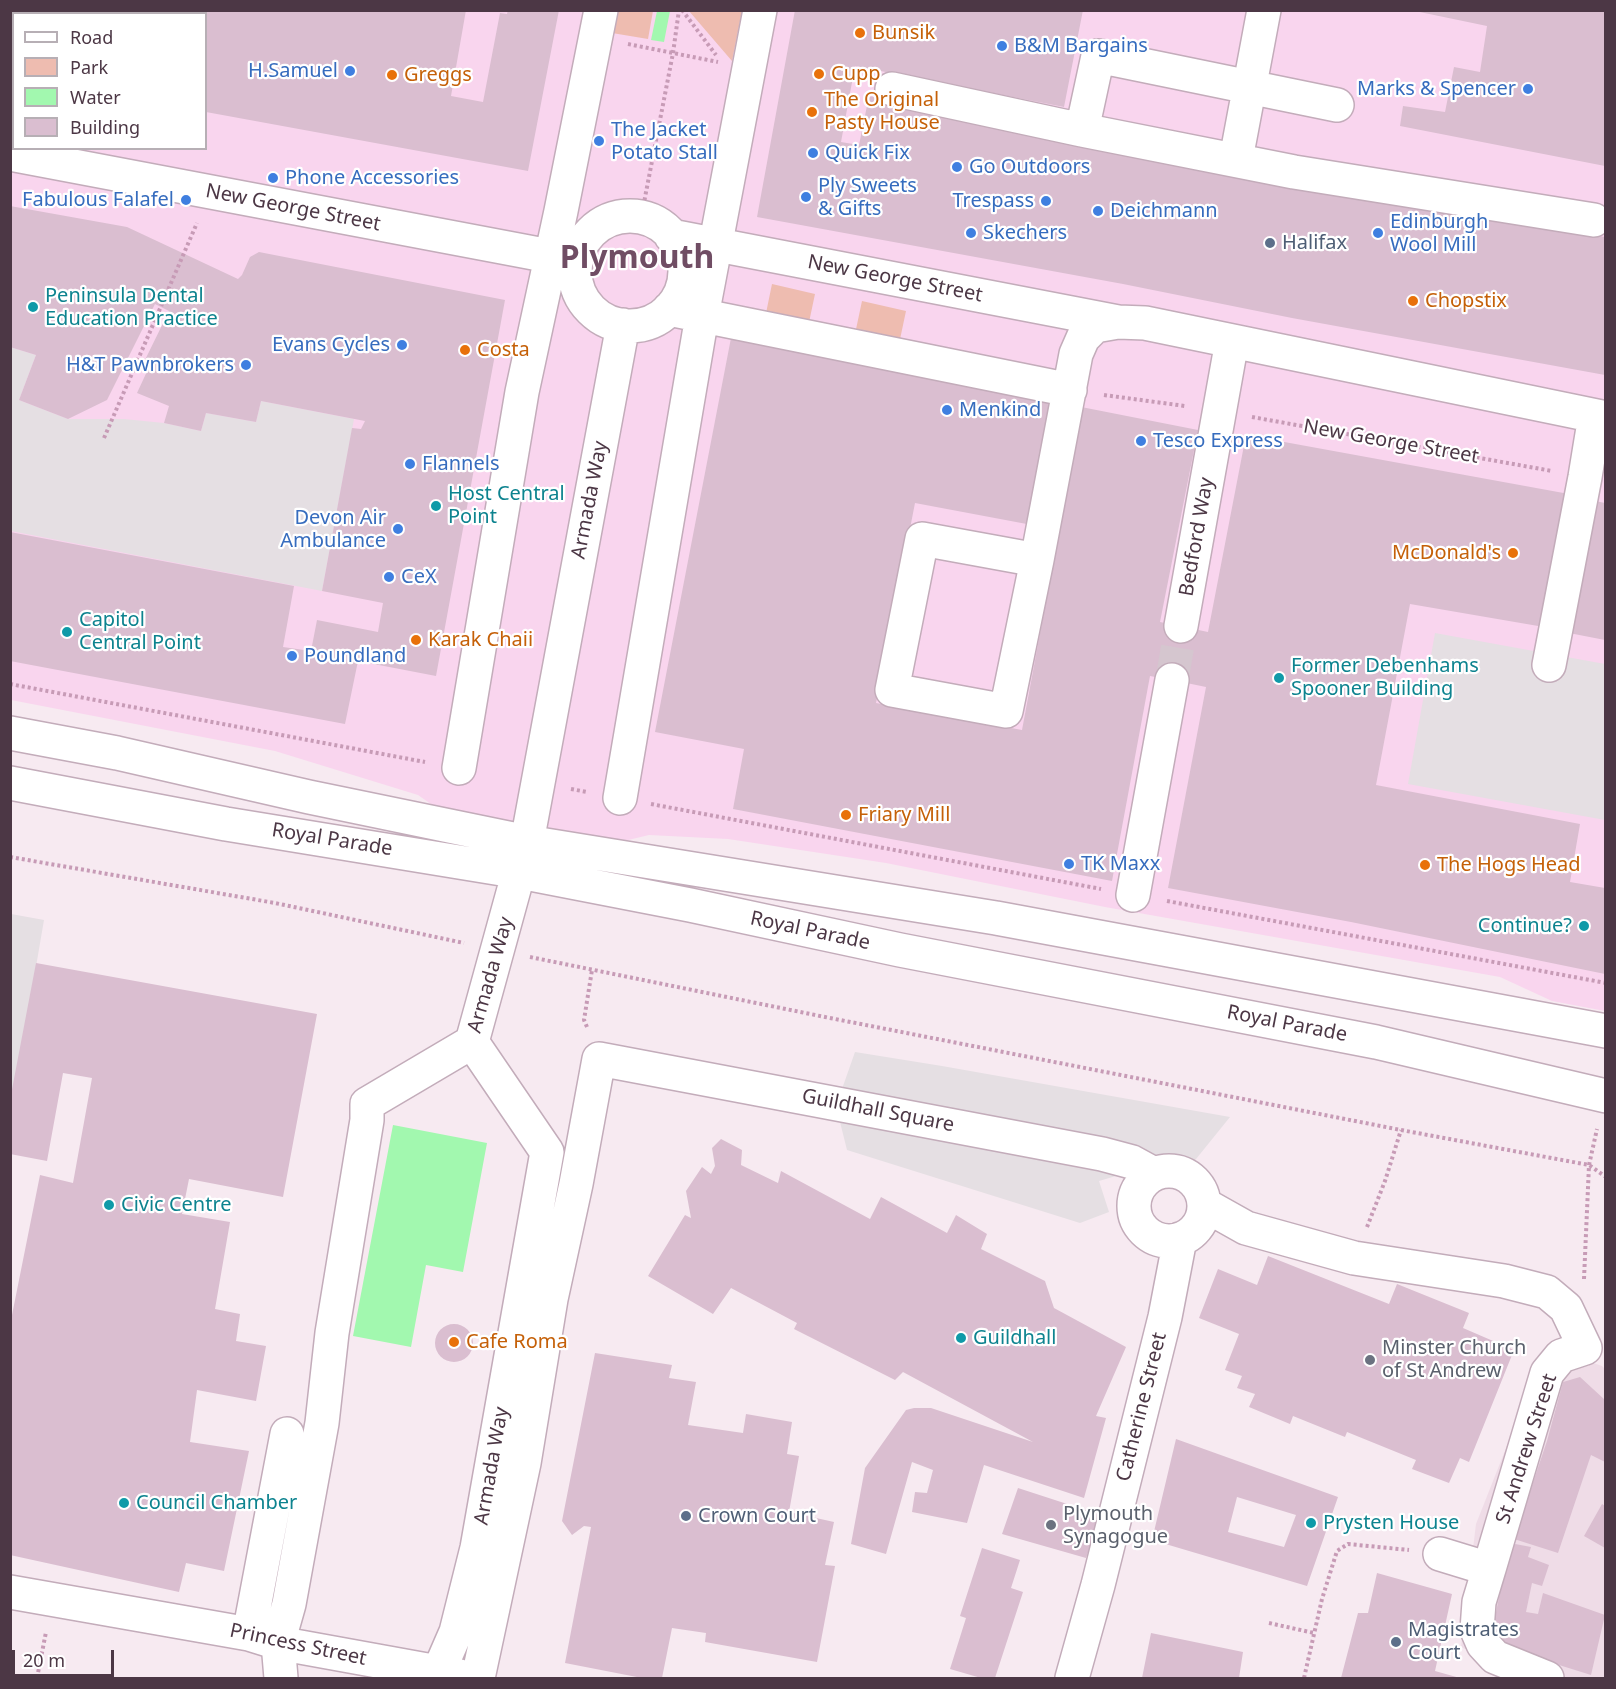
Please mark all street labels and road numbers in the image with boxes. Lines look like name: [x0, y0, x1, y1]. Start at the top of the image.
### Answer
street label: New George Street: [204, 179, 382, 237]
street label: New George Street: [806, 250, 984, 308]
street label: New George Street: [1301, 415, 1481, 469]
street label: Armada Way: [567, 439, 613, 561]
street label: Bedford Way: [1175, 476, 1219, 598]
street label: Royal Parade: [270, 819, 394, 861]
street label: Royal Parade: [748, 907, 872, 955]
street label: Armada Way: [463, 914, 519, 1036]
street label: Royal Parade: [1225, 1001, 1349, 1047]
street label: Guildhall Square: [800, 1084, 956, 1138]
street label: Catherine Street: [1112, 1330, 1172, 1484]
street label: St Andrew Street: [1491, 1371, 1563, 1527]
street label: Armada Way: [470, 1405, 514, 1527]
street label: Princess Street: [228, 1619, 368, 1671]

